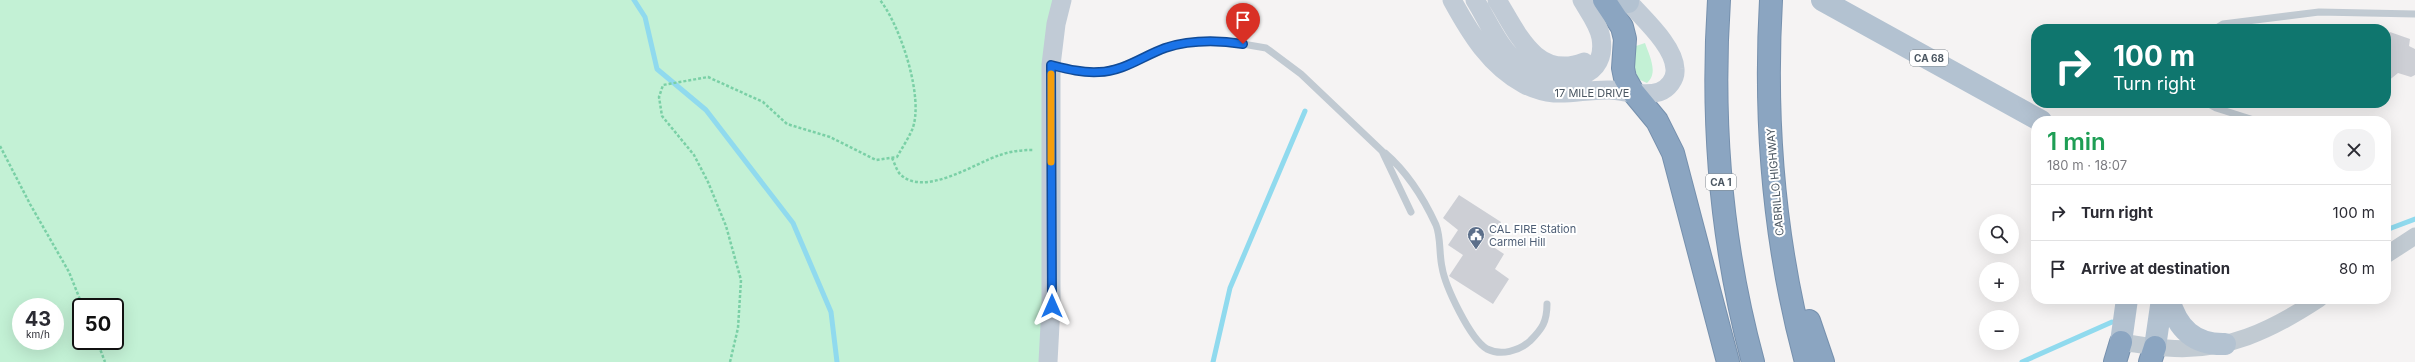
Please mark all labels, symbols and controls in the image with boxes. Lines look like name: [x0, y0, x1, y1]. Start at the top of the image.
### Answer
pin: [1226, 3, 1260, 44]
icon: arrive: [1232, 9, 1254, 31]
text: 100 m: [2113, 39, 2195, 73]
icon: right: [2047, 40, 2099, 92]
road number: CA 68: [1910, 50, 1948, 66]
text: Turn right: [2113, 73, 2196, 94]
street label: 17 MILE DRIVE: [1555, 86, 1629, 100]
street label: CABRILLO HIGHWAY: [1763, 127, 1787, 237]
text: 1 min: [2047, 127, 2106, 156]
button: close: [2333, 129, 2375, 171]
text: 180 m · 18:07: [2047, 157, 2127, 173]
road number: CA 1: [1706, 174, 1736, 190]
icon: right: [2047, 202, 2069, 224]
text: Turn right: [2081, 203, 2153, 222]
text: 100 m: [2333, 203, 2375, 222]
map controls: [1979, 214, 2019, 350]
button: search: [1979, 214, 2019, 254]
place label: CAL FIRE Station Carmel Hill: [1489, 222, 1576, 249]
public building icon: CAL FIRE Station Carmel Hill: [1466, 225, 1486, 250]
icon: arrive: [2047, 258, 2069, 280]
text: Arrive at destination: [2081, 259, 2230, 278]
text: 80 m: [2339, 259, 2375, 278]
button: +: [1979, 262, 2019, 302]
position arrow: [1031, 285, 1073, 327]
speed limit sign: 50: [72, 298, 124, 350]
text: 43: [25, 307, 51, 331]
button: −: [1979, 310, 2019, 350]
text: km/h: [26, 328, 50, 340]

